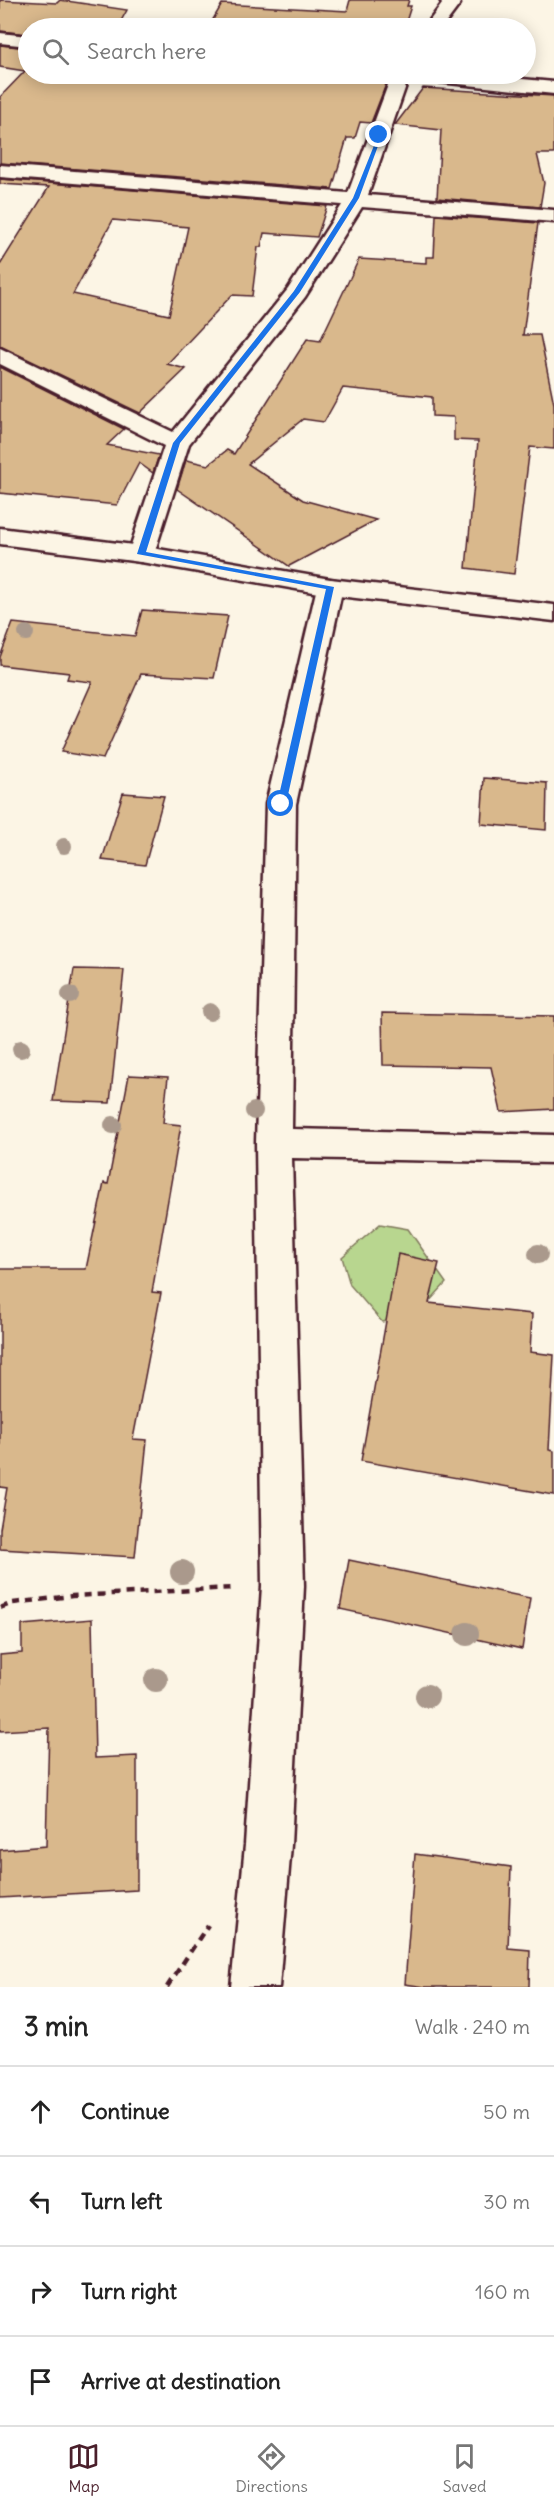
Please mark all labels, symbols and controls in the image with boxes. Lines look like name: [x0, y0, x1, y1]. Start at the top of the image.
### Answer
search box: [18, 18, 536, 84]
icon: search: [39, 35, 72, 68]
text: Search here: [87, 37, 206, 65]
route end: [365, 121, 391, 147]
route start: [267, 790, 293, 816]
text: 3 min: [24, 2010, 89, 2043]
text: Walk · 240 m: [415, 2014, 530, 2039]
icon: ahead: [24, 2095, 57, 2128]
text: Continue: [81, 2097, 170, 2125]
text: 50 m: [483, 2099, 530, 2124]
icon: left: [24, 2185, 57, 2218]
text: Turn left: [81, 2187, 162, 2215]
text: 30 m: [483, 2189, 530, 2214]
icon: right: [24, 2275, 57, 2308]
text: Turn right: [81, 2277, 177, 2305]
text: 160 m: [475, 2279, 530, 2304]
icon: arrive: [24, 2365, 57, 2398]
text: Arrive at destination: [81, 2367, 281, 2395]
tab: Map: [67, 2440, 100, 2496]
tab: Directions: [235, 2440, 308, 2496]
tab: Saved: [443, 2440, 487, 2496]

